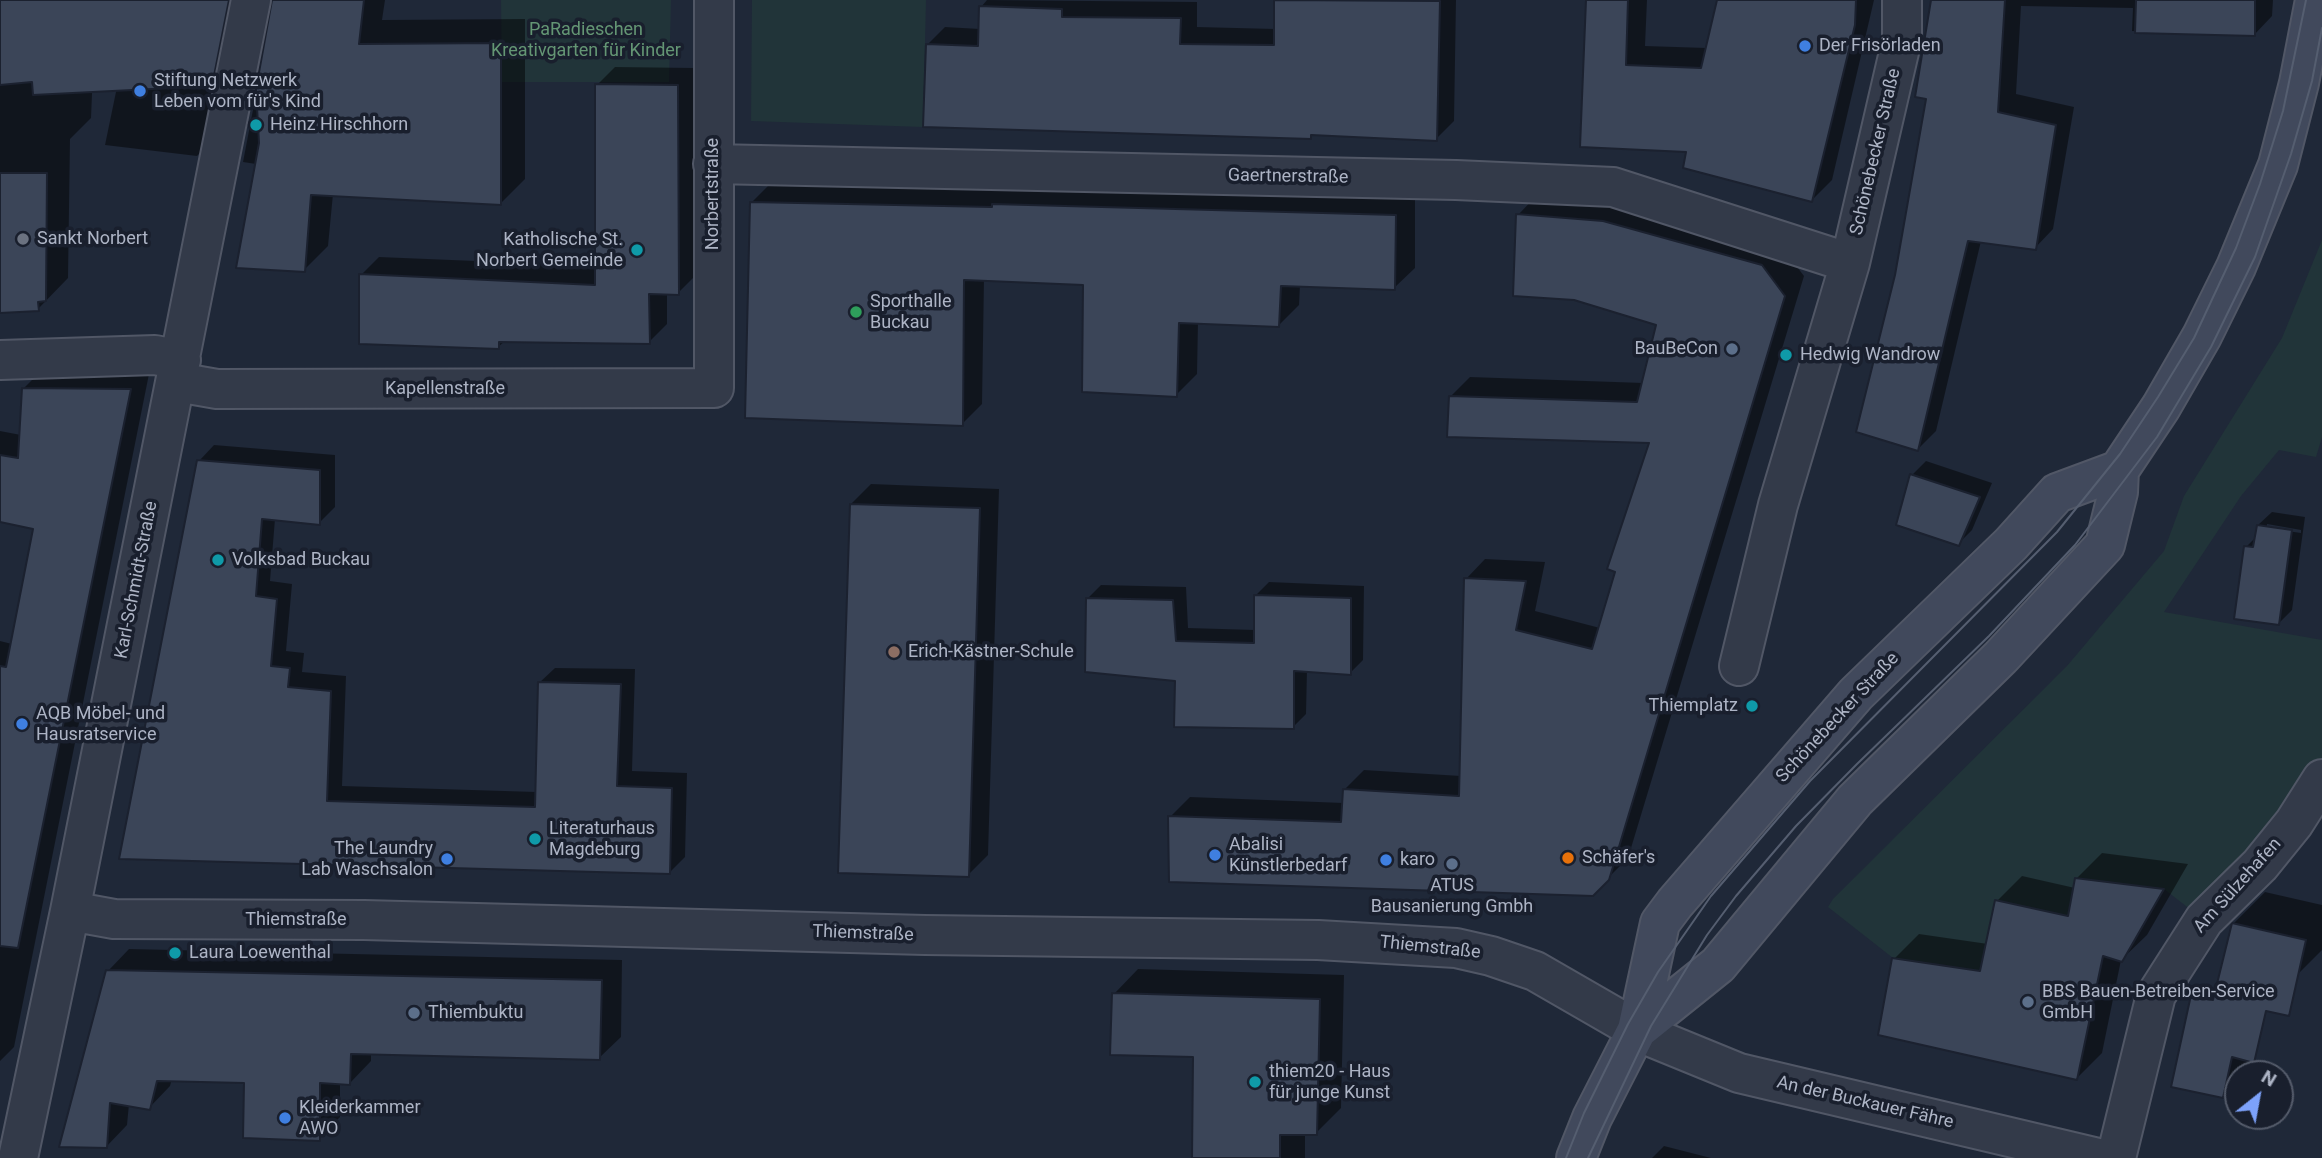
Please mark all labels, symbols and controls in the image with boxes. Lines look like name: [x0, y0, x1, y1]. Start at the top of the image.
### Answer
park label: PaRadieschen Kreativgarten für Kinder: [491, 19, 681, 61]
place label: Der Frisörladen: [1819, 35, 1941, 57]
marker: Der Frisörladen: [1797, 38, 1813, 54]
street label: Schönebecker Straße: [1846, 67, 1906, 237]
place label: Stiftung Netzwerk Leben vom für's Kind: [154, 70, 321, 112]
marker: Stiftung Netzwerk Leben vom für's Kind: [132, 83, 148, 99]
place label: Heinz Hirschhorn: [270, 114, 408, 136]
marker: Heinz Hirschhorn: [248, 117, 264, 133]
street label: Norbertstraße: [702, 138, 724, 250]
street label: Gaertnerstraße: [1228, 165, 1348, 189]
place label: Sankt Norbert: [37, 228, 148, 250]
place label: Katholische St. Norbert Gemeinde: [476, 229, 623, 272]
marker: Sankt Norbert: [15, 231, 31, 247]
marker: Katholische St. Norbert Gemeinde: [629, 242, 645, 258]
place label: Sporthalle Buckau: [870, 291, 951, 334]
marker: Sporthalle Buckau: [848, 304, 864, 320]
place label: BauBeCon: [1634, 338, 1718, 360]
marker: BauBeCon: [1724, 341, 1740, 357]
place label: Hedwig Wandrow: [1800, 344, 1940, 366]
marker: Hedwig Wandrow: [1778, 347, 1794, 363]
street label: Kapellenstraße: [385, 378, 505, 400]
street label: Karl-Schmidt-Straße: [111, 499, 163, 661]
place label: Volksbad Buckau: [232, 549, 370, 571]
marker: Volksbad Buckau: [210, 552, 226, 568]
place label: Erich-Kästner-Schule: [908, 641, 1074, 663]
marker: Erich-Kästner-Schule: [886, 644, 902, 660]
street label: Schönebecker Straße: [1772, 648, 1904, 788]
place label: Thiemplatz: [1649, 695, 1738, 717]
marker: Thiemplatz: [1744, 698, 1760, 714]
place label: AQB Möbel- und Hausratservice: [36, 703, 165, 746]
marker: AQB Möbel- und Hausratservice: [14, 716, 30, 732]
place label: Literaturhaus Magdeburg: [549, 818, 655, 860]
marker: Literaturhaus Magdeburg: [527, 831, 543, 847]
place label: Abalisi Künstlerbedarf: [1229, 834, 1347, 876]
street label: Am Sülzehafen: [2190, 834, 2286, 938]
place label: The Laundry Lab Waschsalon: [301, 838, 433, 880]
marker: Abalisi Künstlerbedarf: [1207, 847, 1223, 863]
place label: Schäfer's: [1582, 847, 1655, 869]
place label: karo: [1400, 849, 1435, 871]
marker: Schäfer's: [1560, 850, 1576, 866]
marker: The Laundry Lab Waschsalon: [439, 851, 455, 867]
marker: karo: [1378, 852, 1394, 868]
marker: ATUS Bausanierung Gmbh: [1444, 856, 1460, 872]
place label: ATUS Bausanierung Gmbh: [1371, 875, 1533, 917]
street label: Thiemstraße: [245, 909, 347, 931]
street label: Thiemstraße: [812, 921, 914, 947]
street label: Thiemstraße: [1378, 932, 1482, 964]
place label: Laura Loewenthal: [189, 942, 331, 964]
marker: Laura Loewenthal: [167, 945, 183, 961]
place label: BBS Bauen-Betreiben-Service GmbH: [2042, 981, 2275, 1024]
marker: BBS Bauen-Betreiben-Service GmbH: [2020, 994, 2036, 1010]
place label: Thiembuktu: [428, 1002, 523, 1024]
marker: Thiembuktu: [406, 1005, 422, 1021]
north arrow: [2224, 1060, 2294, 1130]
place label: thiem20 - Haus für junge Kunst: [1269, 1061, 1390, 1104]
text: N: [2257, 1065, 2281, 1092]
street label: An der Buckauer Fähre: [1775, 1072, 1955, 1134]
marker: thiem20 - Haus für junge Kunst: [1247, 1074, 1263, 1090]
place label: Kleiderkammer AWO: [299, 1097, 421, 1140]
marker: Kleiderkammer AWO: [277, 1110, 293, 1126]

